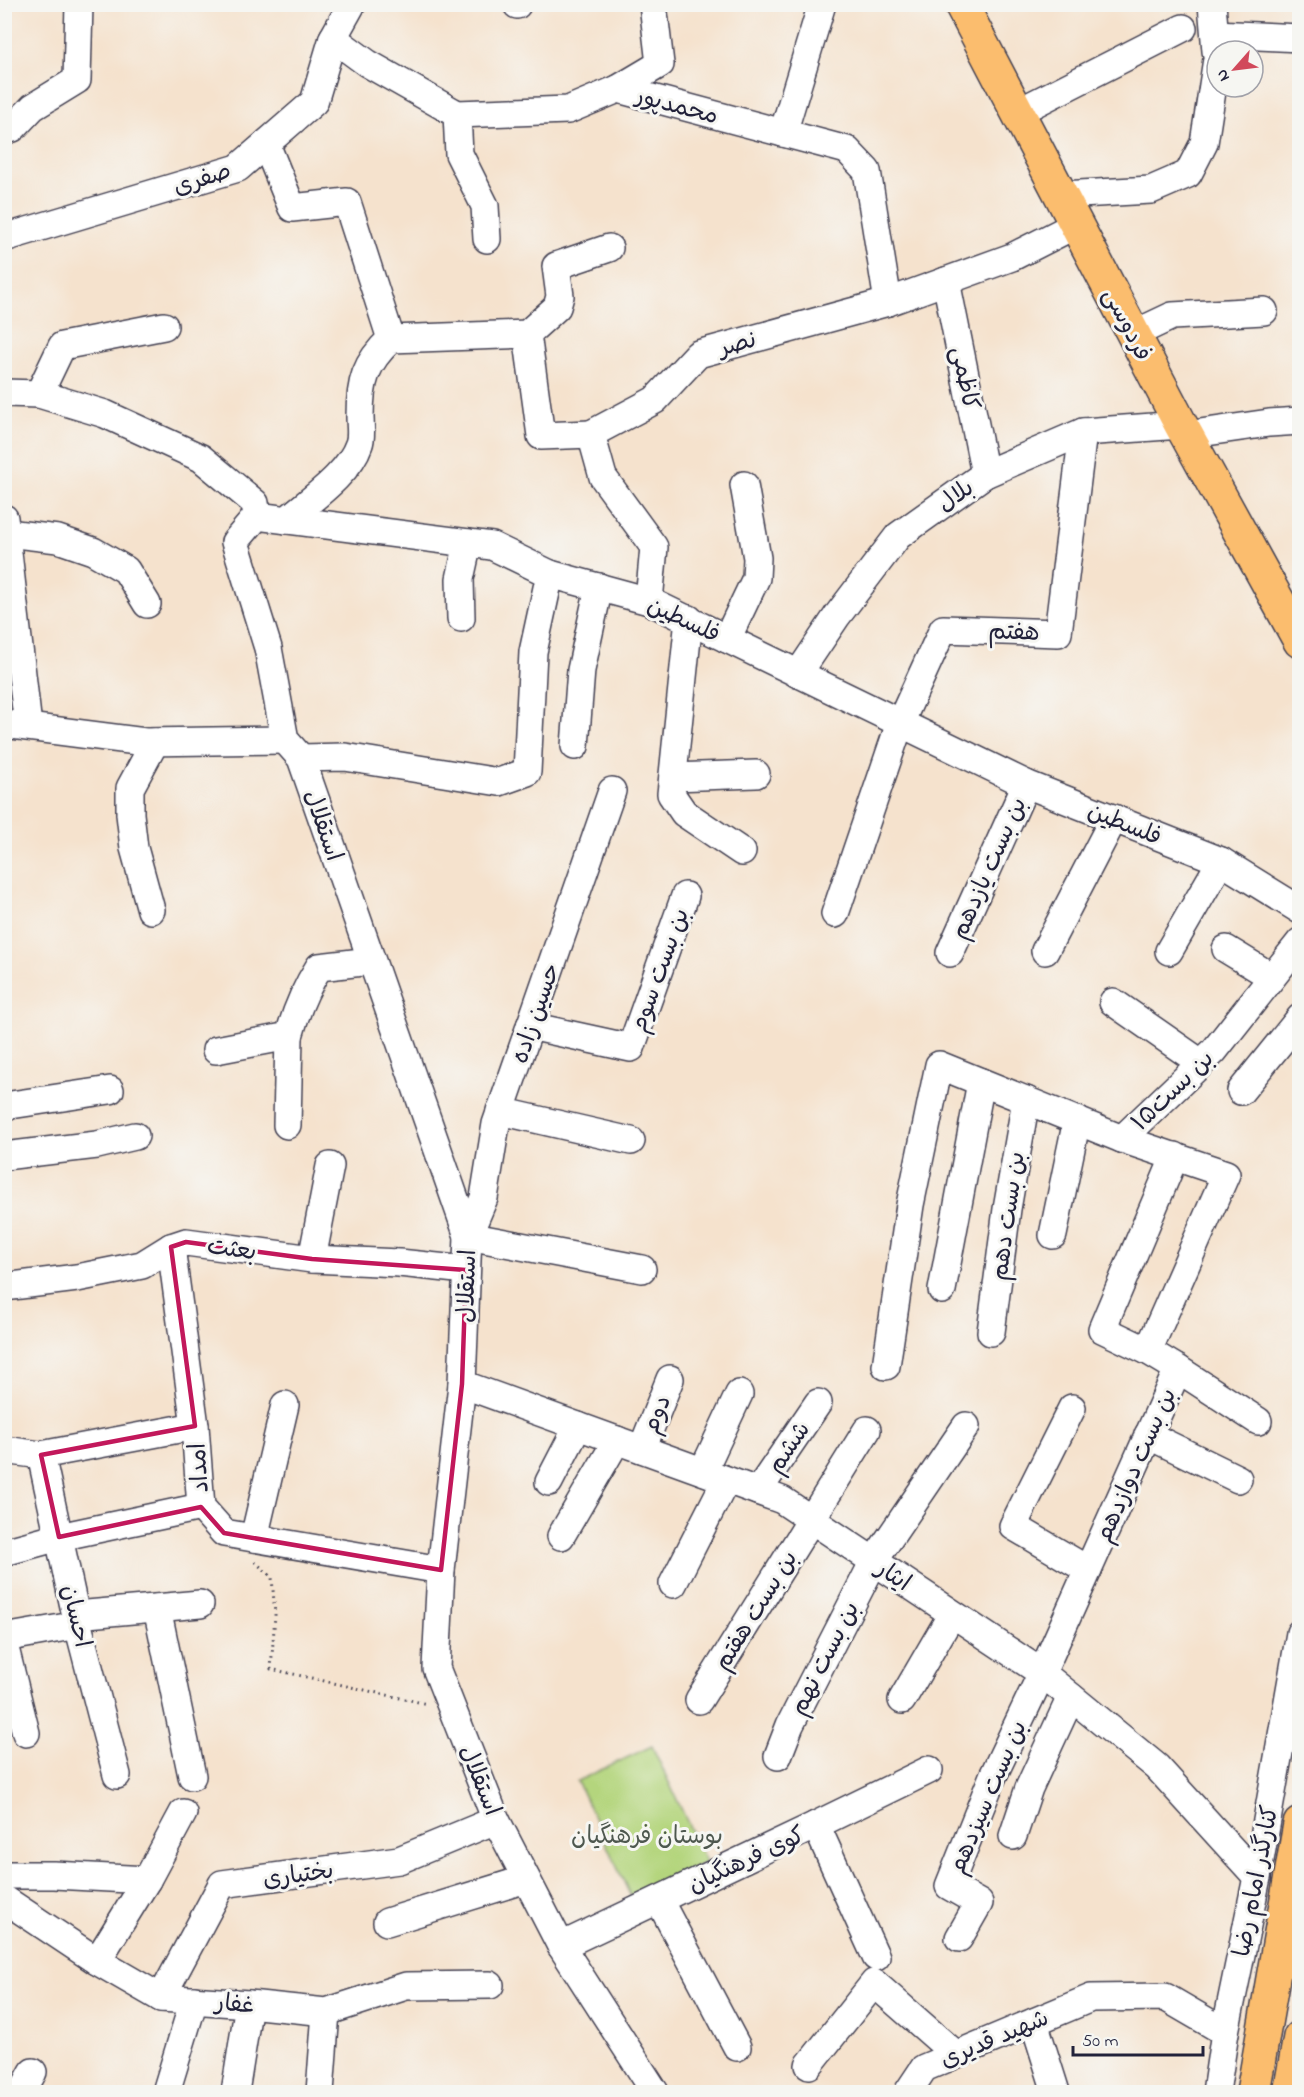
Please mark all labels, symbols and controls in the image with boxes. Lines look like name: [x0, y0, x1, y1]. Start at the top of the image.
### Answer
north arrow: [1205, 39, 1265, 99]
text: N: [1210, 65, 1237, 86]
street label: محمدپور: [630, 79, 722, 135]
street label: صفری: [169, 155, 236, 206]
street label: فردوسی: [1093, 283, 1159, 368]
street label: نصر: [713, 324, 761, 368]
street label: کاظمی: [940, 344, 987, 413]
street label: بلال: [931, 472, 982, 522]
street label: فلسطین: [641, 589, 725, 653]
street label: هفتم: [988, 615, 1040, 652]
street label: استقلال: [293, 785, 350, 866]
street label: بن بست یازدهم: [943, 792, 1037, 946]
street label: فلسطین: [1082, 795, 1166, 856]
street label: بن بست سوم: [623, 904, 700, 1038]
street label: حسین زاده: [504, 959, 571, 1069]
street label: بن بست۱۵: [1124, 1043, 1223, 1140]
street label: بن بست دهم: [983, 1150, 1036, 1283]
street label: بعثت: [205, 1230, 259, 1271]
street label: استقلال: [450, 1249, 487, 1323]
street label: بن بست دوازدهم: [1088, 1383, 1187, 1549]
street label: دوم: [635, 1390, 682, 1440]
street label: ششم: [760, 1415, 820, 1482]
street label: امداد: [181, 1442, 220, 1494]
street label: بن بست هفتم: [706, 1544, 808, 1678]
street label: ایثار: [866, 1551, 917, 1602]
street label: احسان: [50, 1582, 99, 1651]
street label: بن بست نهم: [783, 1596, 870, 1722]
street label: بن بست سیزدهم: [941, 1716, 1037, 1880]
street label: استقلال: [449, 1740, 509, 1822]
street label: کنارگذر امام رضا: [1226, 1803, 1289, 1960]
street label: کوی فرهنگیان: [683, 1819, 811, 1904]
park label: بوستان فرهنگیان: [571, 1820, 723, 1855]
street label: بختیاری: [261, 1854, 336, 1899]
street label: غفار: [212, 1986, 256, 2025]
street label: شهید قدیری: [935, 2002, 1055, 2079]
scale bar: [1073, 2019, 1204, 2057]
text: 50 m: [1082, 2029, 1119, 2055]

